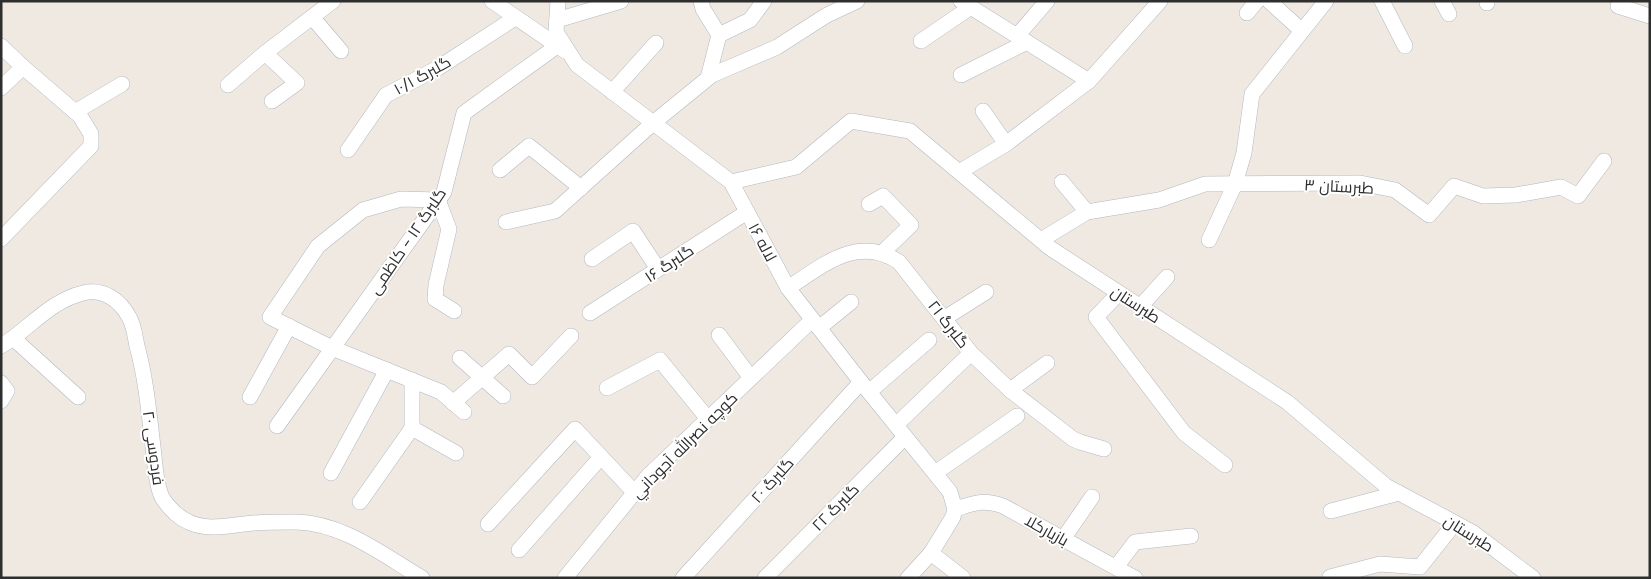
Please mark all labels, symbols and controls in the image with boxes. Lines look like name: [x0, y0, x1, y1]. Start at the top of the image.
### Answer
street label: گلبرگ ۱۰/۱: [390, 51, 455, 100]
street label: طبرستان ۳: [1304, 174, 1374, 199]
street label: گلبرگ ۱۲ - کاظمی: [364, 184, 451, 299]
street label: لاله ۱۶: [744, 219, 781, 265]
street label: گلبرگ ۱۶: [641, 240, 698, 287]
street label: طبرستان: [1107, 281, 1164, 328]
street label: گلبرگ ۲۱: [923, 296, 974, 353]
street label: كوچه نصرالله آجوداني: [627, 388, 744, 505]
street label: فردوسی ۲۰: [138, 409, 169, 487]
street label: گلبرگ ۲۰: [746, 453, 798, 508]
street label: گلبرگ ۲۲: [807, 479, 864, 536]
street label: بازیارکلا: [1021, 510, 1072, 551]
street label: طبرستان: [1440, 510, 1498, 557]

